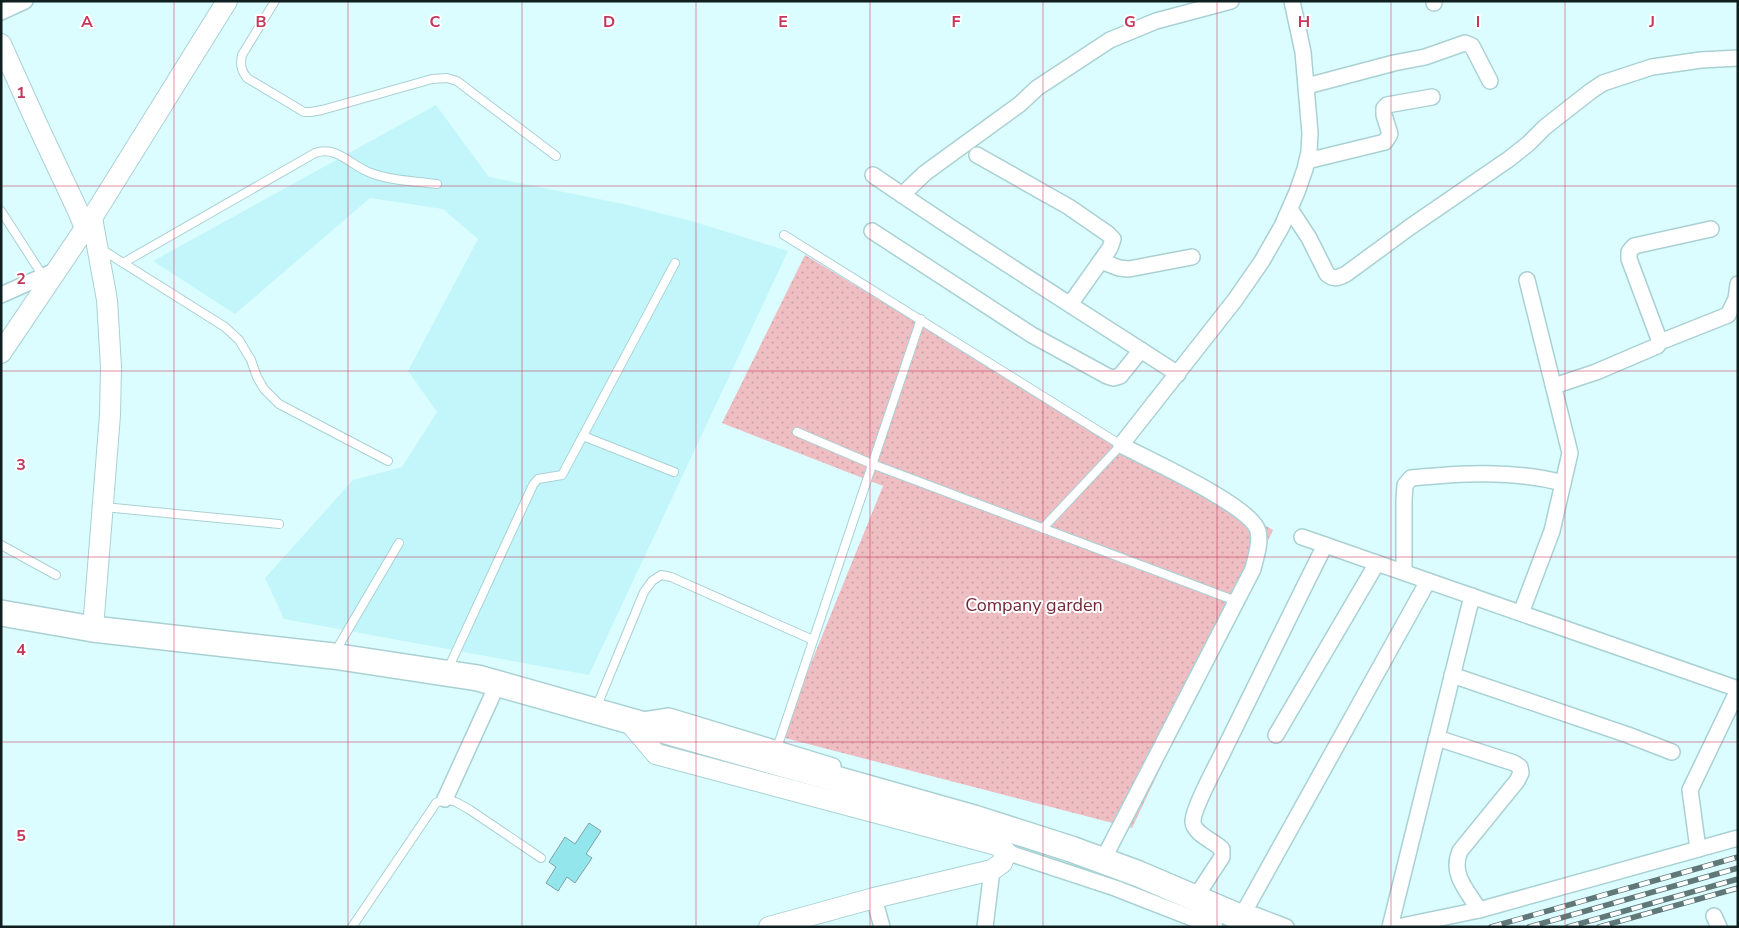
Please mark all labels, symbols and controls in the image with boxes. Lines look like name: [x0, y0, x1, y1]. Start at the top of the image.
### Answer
text: A: [81, 11, 93, 33]
text: B: [255, 11, 267, 33]
text: C: [430, 11, 441, 33]
text: D: [603, 11, 615, 33]
text: E: [778, 11, 788, 33]
text: F: [952, 11, 961, 33]
text: G: [1124, 11, 1136, 33]
text: H: [1298, 11, 1310, 33]
text: I: [1476, 11, 1480, 33]
text: J: [1648, 11, 1655, 33]
text: 1: [16, 82, 26, 104]
text: 2: [16, 268, 26, 290]
text: 3: [16, 454, 26, 476]
park label: Company garden: [965, 593, 1103, 617]
text: 4: [16, 639, 26, 661]
text: 5: [16, 825, 26, 847]

